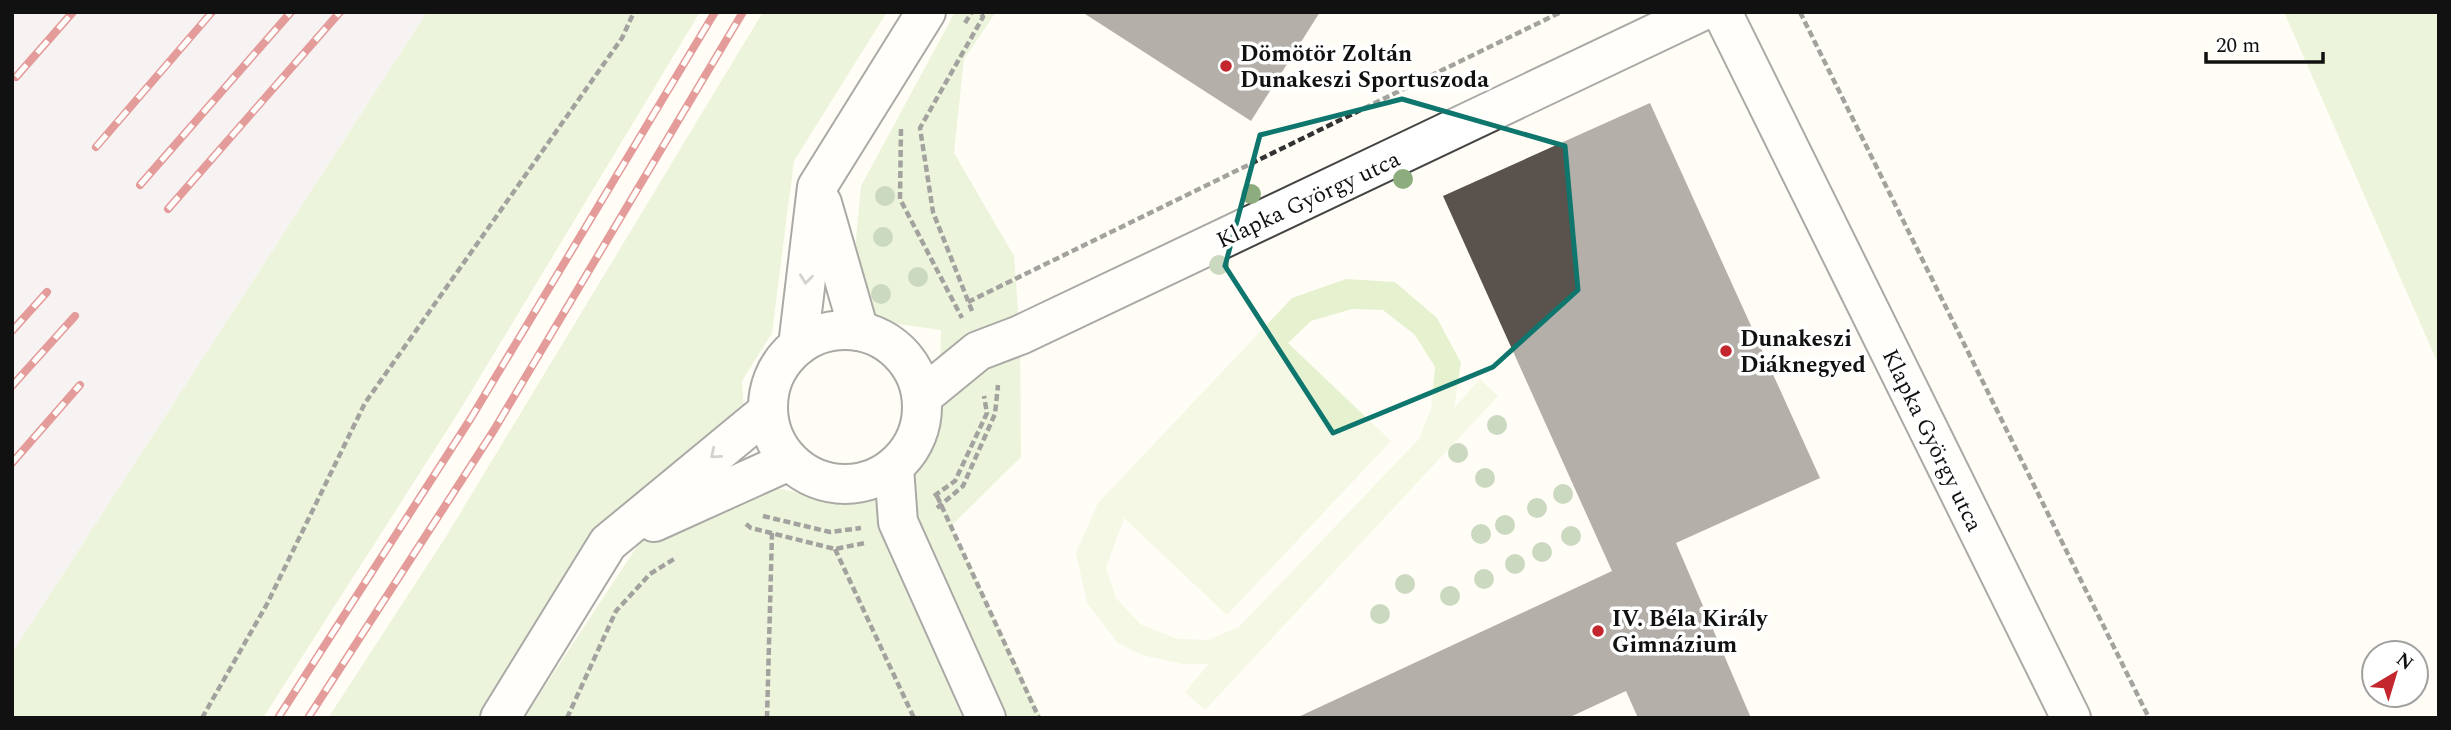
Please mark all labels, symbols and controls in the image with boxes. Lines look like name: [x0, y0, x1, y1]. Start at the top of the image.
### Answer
scale bar: [2206, 21, 2323, 65]
text: 20 m: [2216, 30, 2260, 62]
place label: Dömötör Zoltán Dunakeszi Sportuszoda: [1240, 37, 1489, 98]
marker: Dömötör Zoltán Dunakeszi Sportuszoda: [1218, 58, 1234, 74]
street label: Klapka György utca: [1211, 142, 1406, 258]
one-way arrow: [798, 273, 813, 285]
place label: Dunakeszi Diáknegyed: [1740, 322, 1866, 383]
marker: Dunakeszi Diáknegyed: [1718, 343, 1734, 359]
street label: Klapka György utca: [1872, 343, 1991, 538]
one-way arrow: [711, 446, 723, 459]
place label: IV. Béla Király Gimnázium: [1612, 602, 1768, 663]
marker: IV. Béla Király Gimnázium: [1590, 623, 1606, 639]
north arrow: [2360, 639, 2430, 709]
text: N: [2390, 646, 2420, 678]

